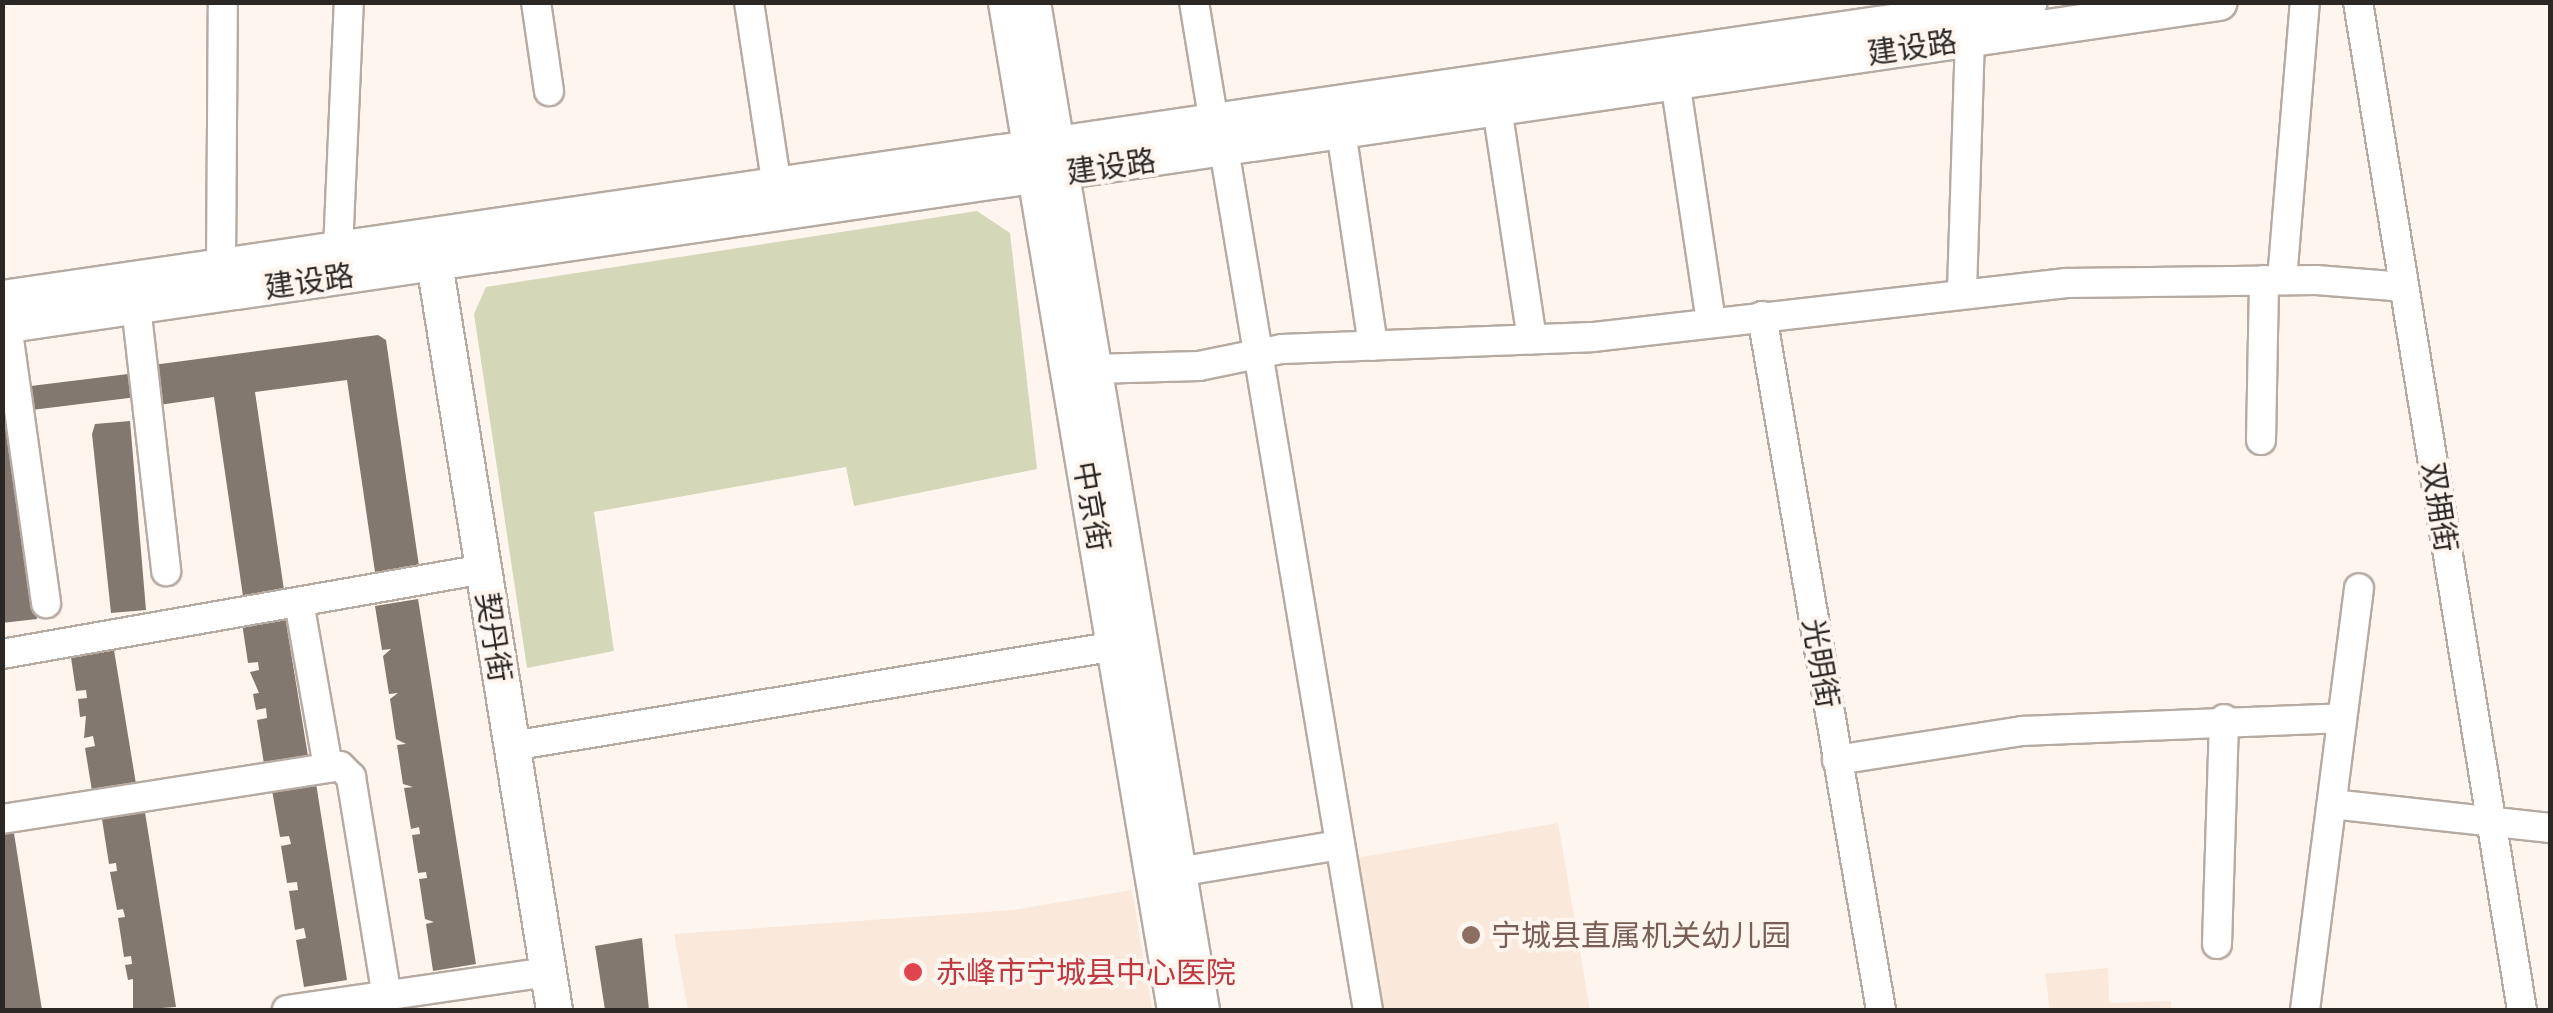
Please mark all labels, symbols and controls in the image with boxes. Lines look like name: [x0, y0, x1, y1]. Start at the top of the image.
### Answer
street label: 建设路: [1865, 23, 1959, 71]
street label: 建设路: [1064, 142, 1158, 190]
street label: 建设路: [262, 257, 356, 305]
street label: 中京街: [1066, 459, 1118, 553]
street label: 双拥街: [2415, 460, 2465, 554]
street label: 契丹街: [469, 590, 519, 684]
street label: 光明街: [1795, 616, 1847, 710]
place label: 宁城县直属机关幼儿园: [1491, 917, 1791, 953]
marker: 宁城县直属机关幼儿园: [1460, 924, 1482, 946]
place label: 赤峰市宁城县中心医院: [936, 954, 1236, 990]
marker: 赤峰市宁城县中心医院: [900, 959, 926, 985]

